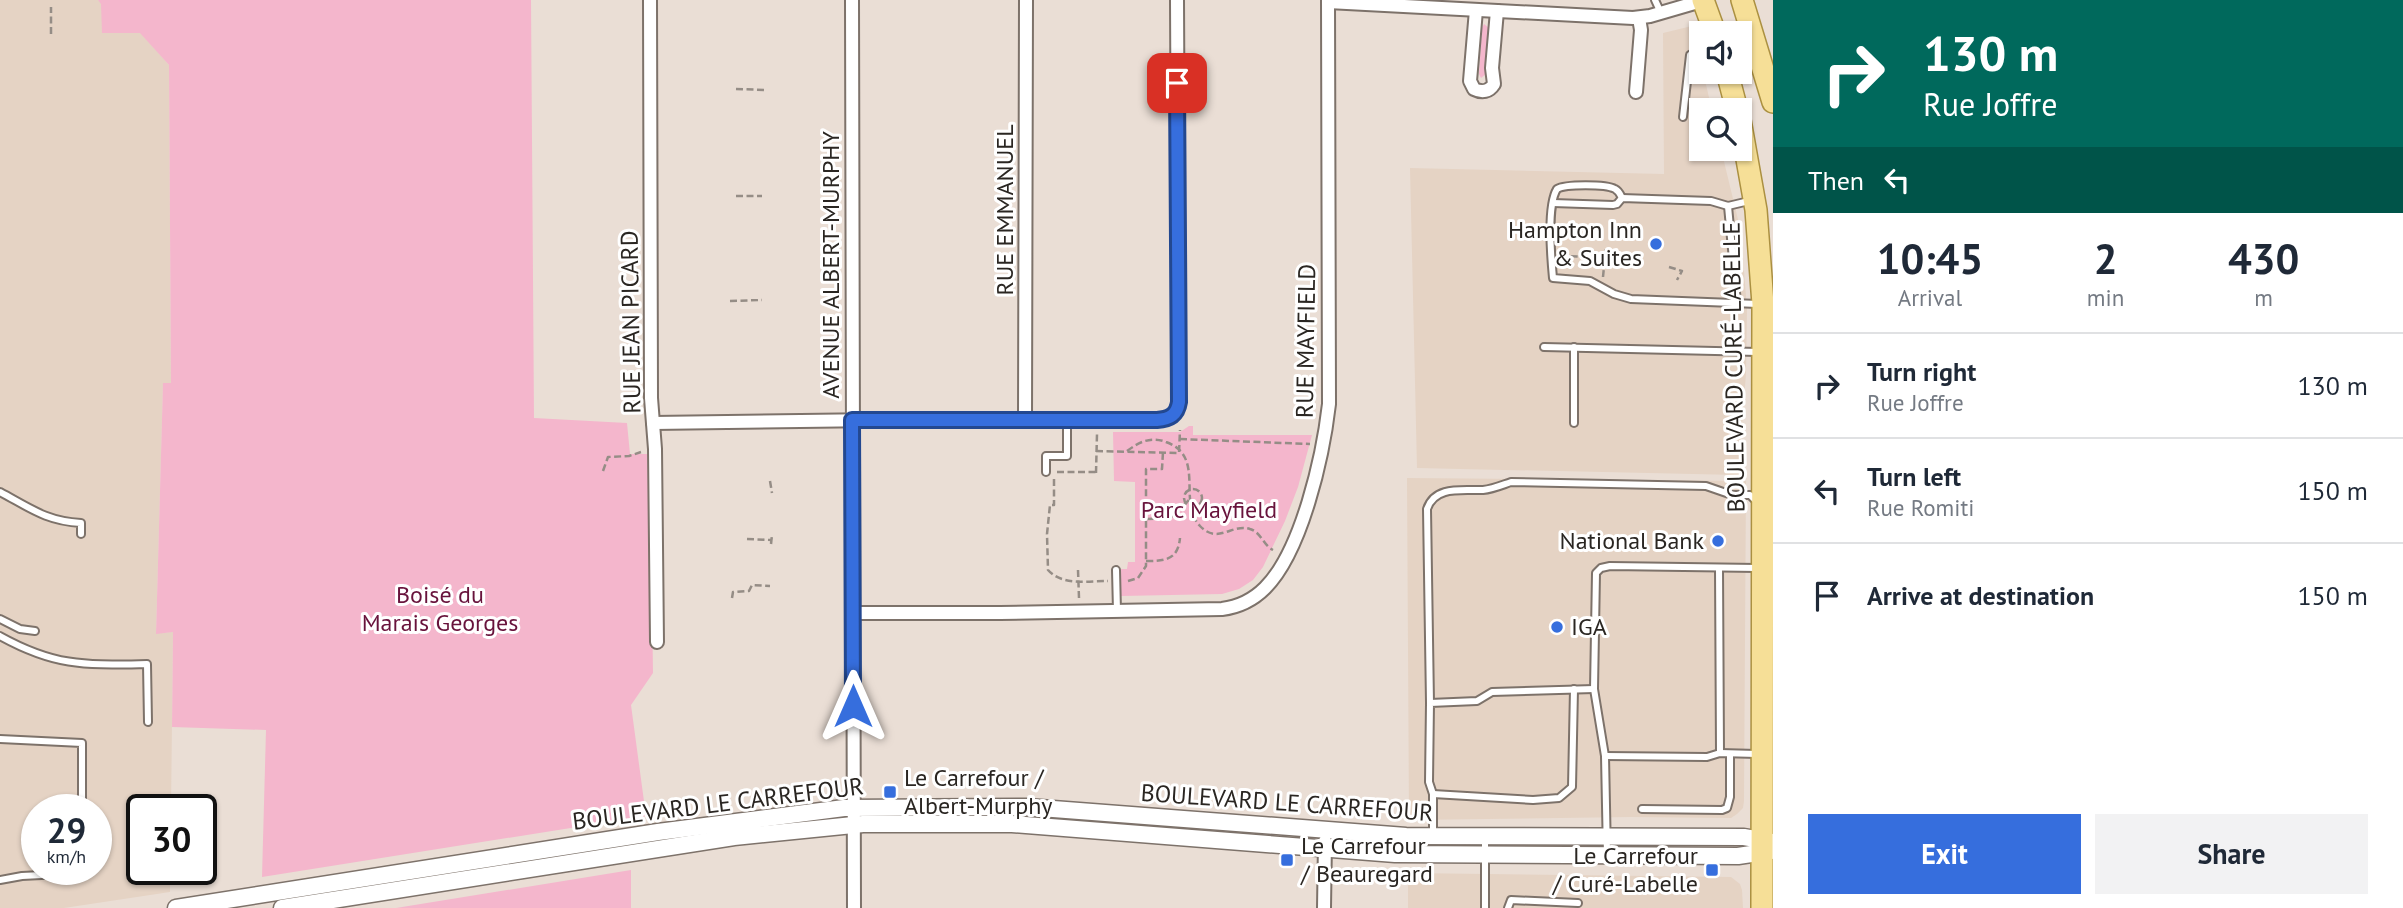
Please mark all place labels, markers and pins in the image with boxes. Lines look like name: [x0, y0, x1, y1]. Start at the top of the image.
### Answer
pin: [1147, 53, 1207, 113]
place label: Hampton Inn & Suites: [1508, 214, 1642, 273]
marker: Hampton Inn & Suites: [1648, 236, 1664, 252]
place label: National Bank: [1560, 525, 1704, 556]
marker: National Bank: [1710, 533, 1726, 549]
place label: IGA: [1571, 611, 1607, 642]
marker: IGA: [1549, 619, 1565, 635]
place label: Le Carrefour / Albert-Murphy: [904, 762, 1052, 821]
marker: Le Carrefour / Albert-Murphy: [882, 784, 898, 800]
place label: Le Carrefour / Beauregard: [1300, 830, 1433, 889]
place label: Le Carrefour / Curé-Labelle: [1552, 840, 1698, 899]
marker: Le Carrefour / Beauregard: [1279, 852, 1295, 868]
marker: Le Carrefour / Curé-Labelle: [1704, 862, 1720, 878]

